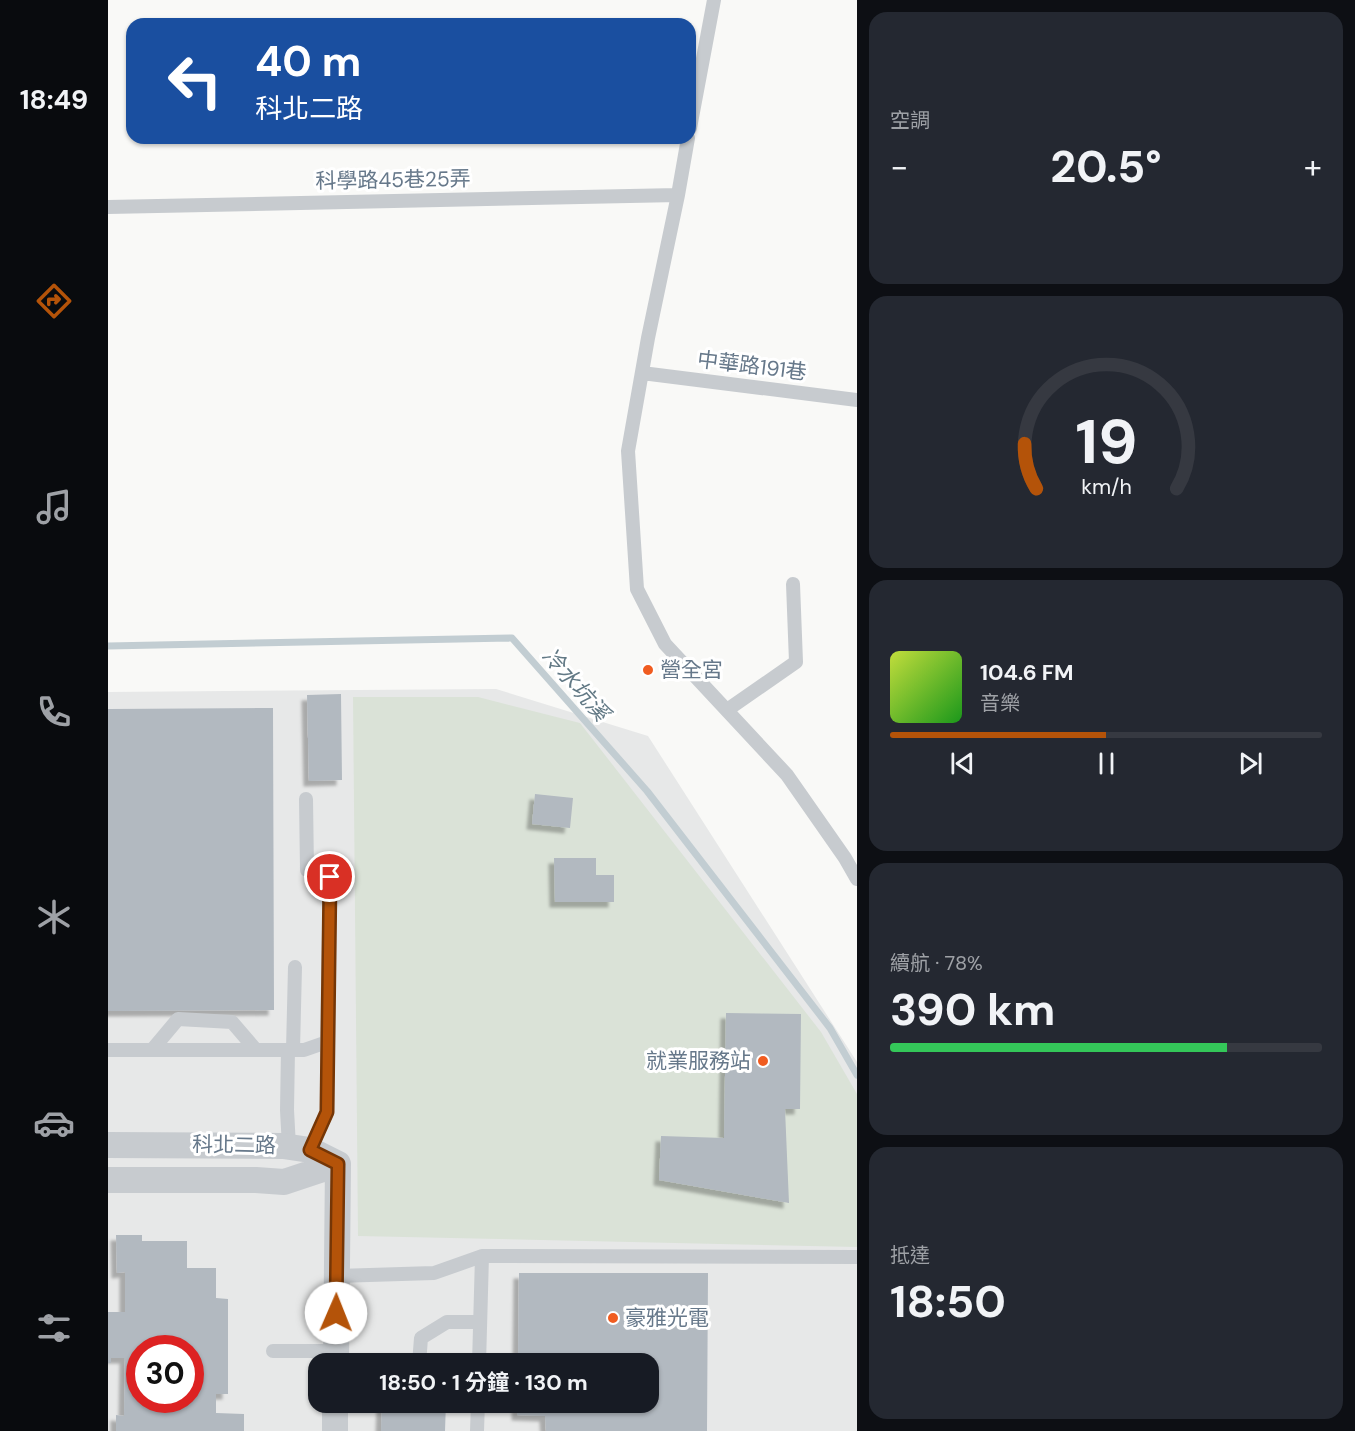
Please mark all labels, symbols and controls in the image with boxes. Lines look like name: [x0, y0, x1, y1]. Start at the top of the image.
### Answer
text: 40 m: [255, 34, 361, 89]
icon: left: [156, 42, 234, 120]
text: 18:49: [20, 82, 88, 117]
text: 科北二路: [255, 91, 363, 126]
text: 空調: [890, 107, 930, 133]
text: 20.5°: [1050, 137, 1162, 196]
text: −: [890, 145, 908, 188]
text: +: [1304, 145, 1322, 188]
street label: 科學路45巷25弄: [315, 165, 471, 195]
icon: directions: [33, 280, 75, 322]
street label: 中華路191巷: [696, 345, 808, 387]
text: 19: [1075, 401, 1137, 482]
text: km/h: [1081, 473, 1131, 501]
icon: music: [33, 486, 75, 528]
water label: 冷水坑溪: [536, 642, 617, 729]
place label: 營全宮: [660, 656, 723, 684]
text: 104.6 FM: [980, 658, 1074, 687]
marker: 營全宮: [641, 663, 655, 677]
text: 音樂: [980, 690, 1020, 716]
icon: phone: [33, 691, 75, 733]
icon: previous: [946, 747, 979, 780]
icon: pause: [1090, 747, 1123, 780]
icon: next: [1234, 747, 1267, 780]
pin: [304, 851, 355, 902]
icon: arrive: [313, 860, 346, 893]
icon: climate: [33, 896, 75, 938]
text: 續航 · 78%: [890, 950, 983, 976]
text: 390 km: [890, 980, 1055, 1039]
place label: 就業服務站: [646, 1047, 751, 1075]
marker: 就業服務站: [756, 1054, 770, 1068]
icon: car: [33, 1102, 75, 1144]
street label: 科北二路: [192, 1130, 276, 1160]
text: 抵達: [890, 1242, 930, 1268]
text: 18:50: [890, 1272, 1006, 1331]
position arrow: [304, 1281, 368, 1345]
place label: 豪雅光電: [625, 1304, 709, 1332]
icon: filters: [33, 1307, 75, 1349]
marker: 豪雅光電: [606, 1311, 620, 1325]
speed limit sign: 30: [126, 1335, 204, 1413]
text: 18:50 · 1 分鐘 · 130 m: [379, 1368, 588, 1397]

